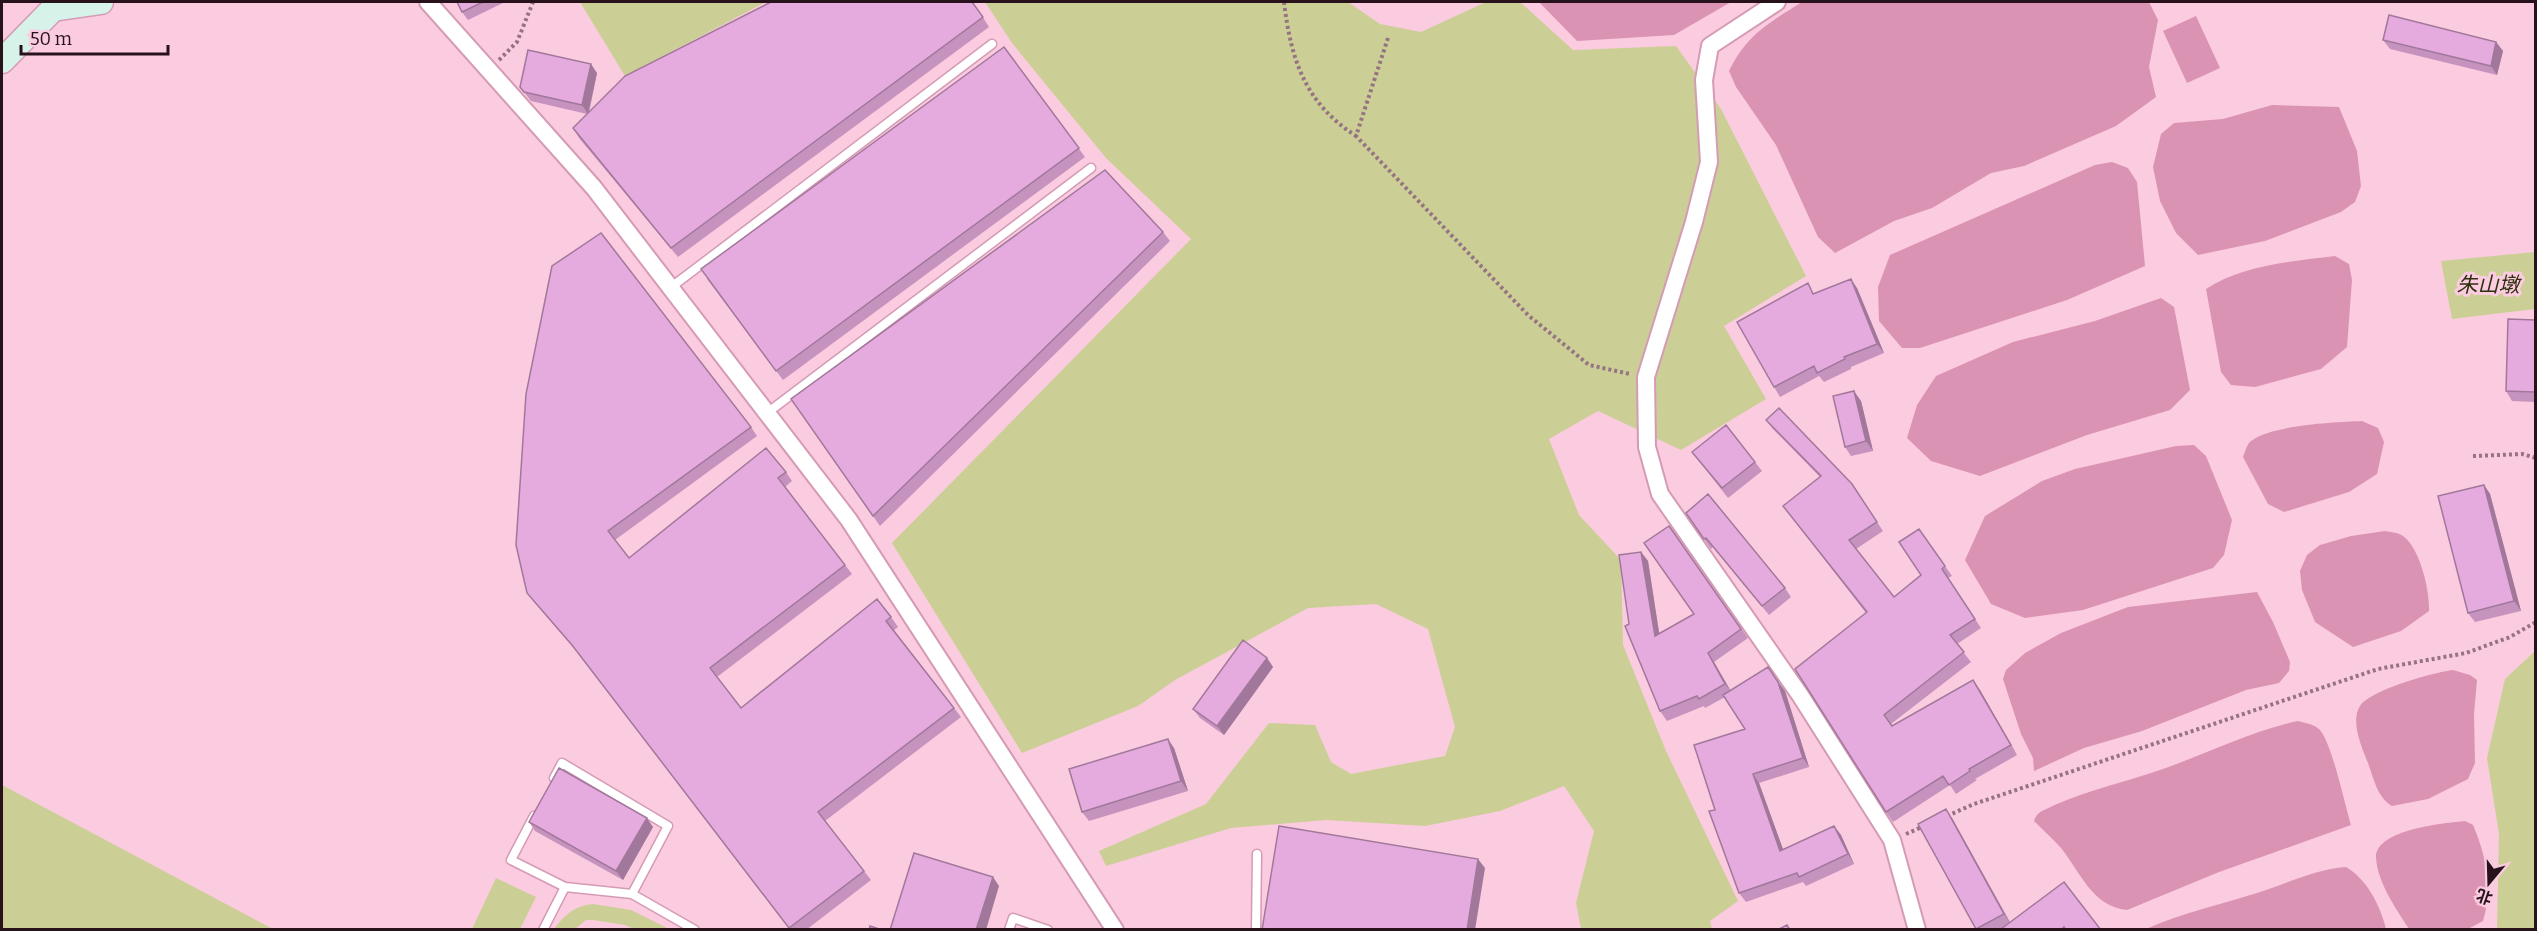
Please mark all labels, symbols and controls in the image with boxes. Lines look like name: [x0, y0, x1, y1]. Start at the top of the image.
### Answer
scale bar: [21, 18, 168, 56]
text: 50 m: [30, 28, 72, 50]
park label: 朱山墩: [2457, 272, 2522, 298]
north arrow: [2459, 853, 2519, 913]
text: 北: [2474, 885, 2495, 908]

